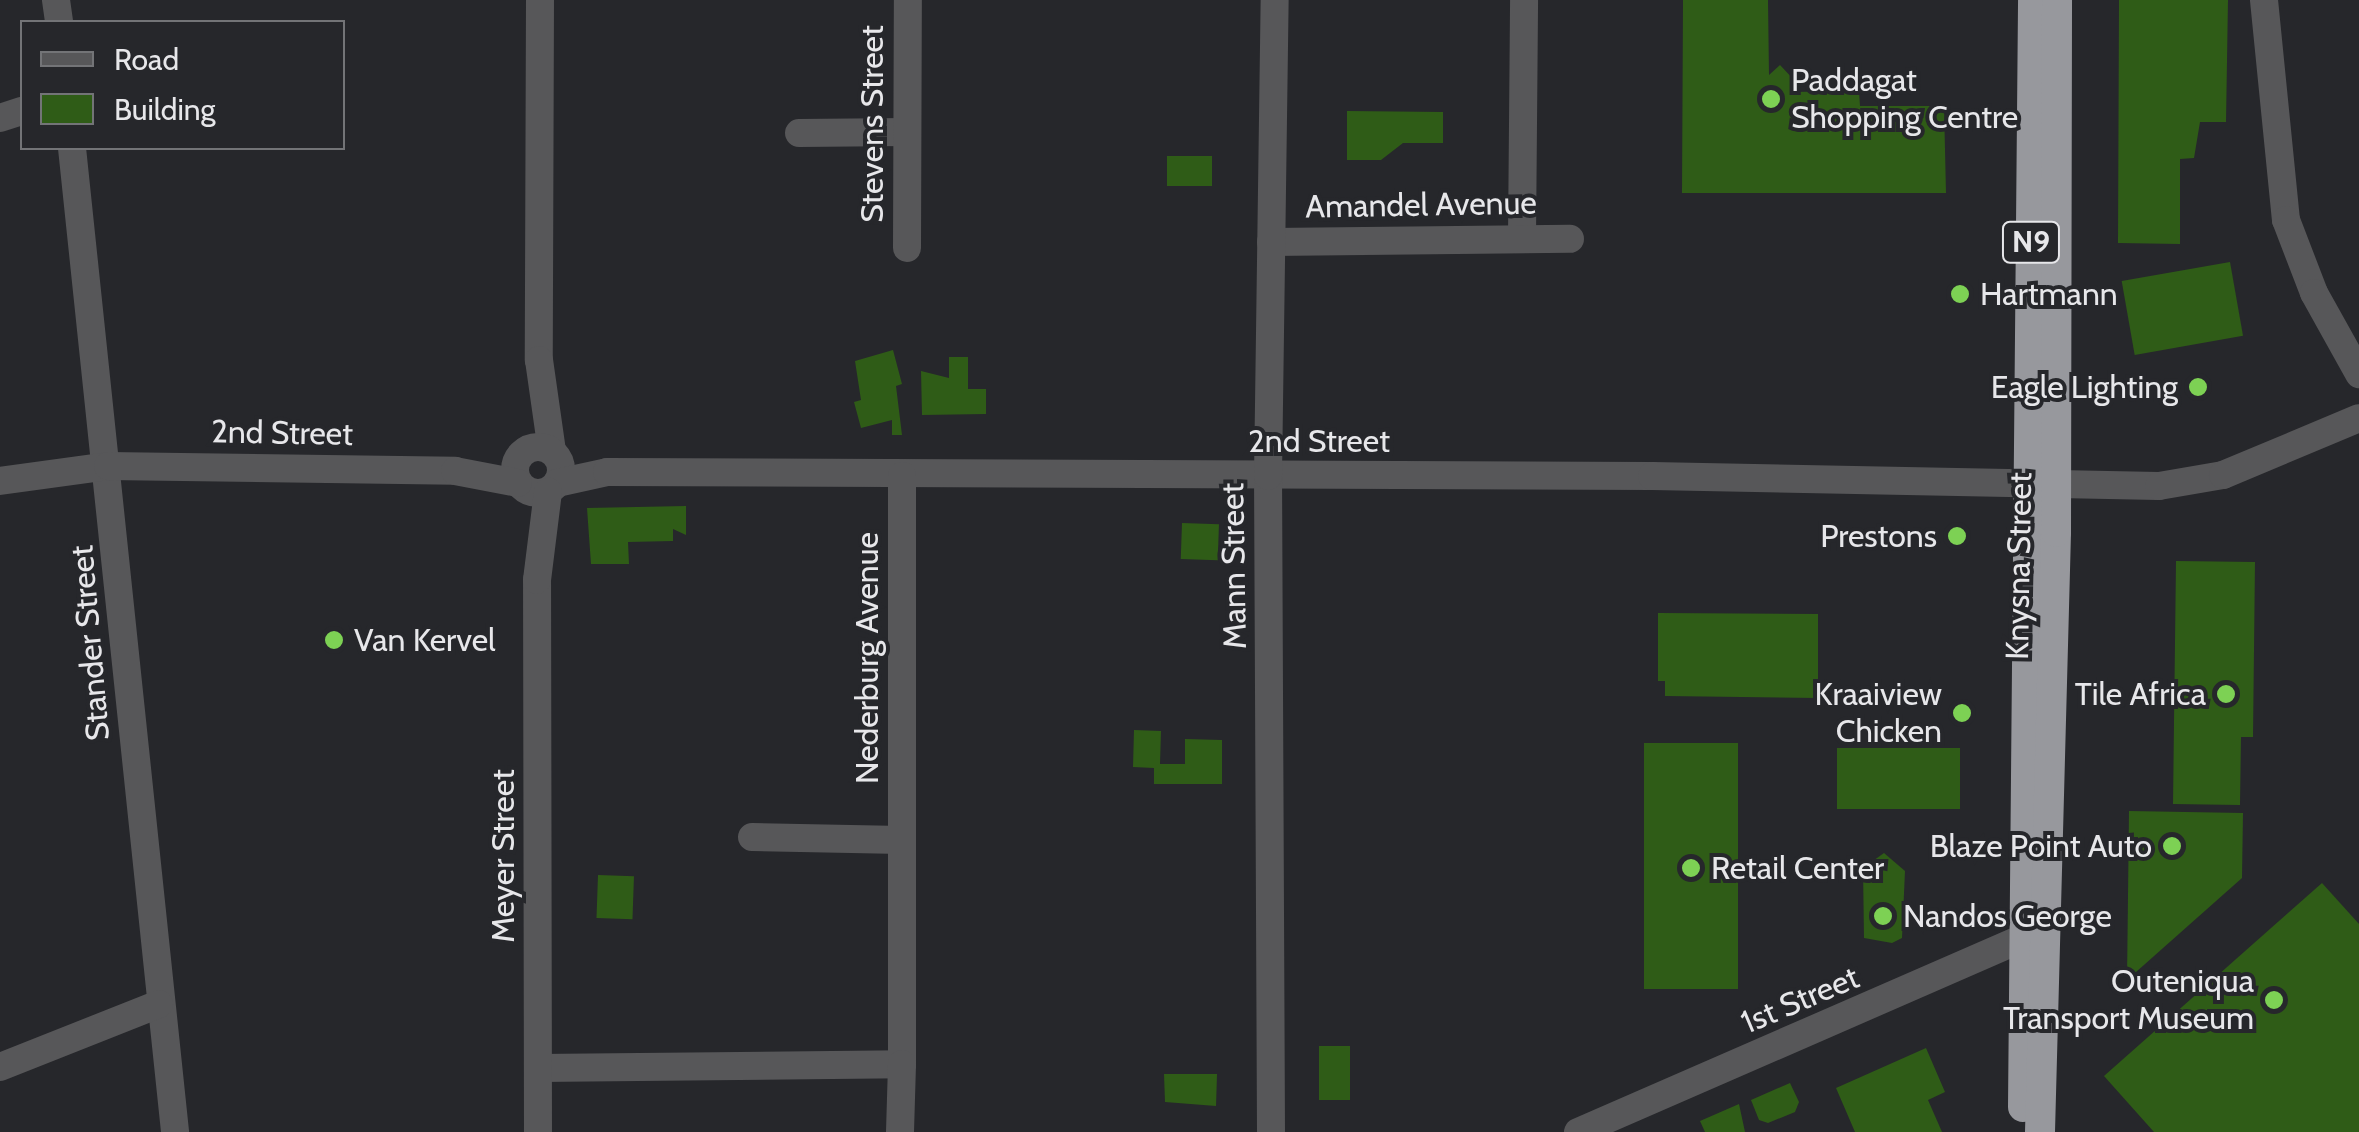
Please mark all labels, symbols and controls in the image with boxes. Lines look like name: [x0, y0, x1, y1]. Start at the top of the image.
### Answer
legend: [20, 20, 345, 150]
street label: Stevens Street: [853, 25, 891, 223]
text: Road: [114, 41, 179, 78]
place label: Paddagat Shopping Centre: [1791, 62, 2018, 137]
marker: Paddagat Shopping Centre: [1760, 88, 1782, 110]
text: Building: [114, 91, 216, 128]
street label: Amandel Avenue: [1305, 184, 1537, 226]
road number: N9: [2001, 217, 2061, 267]
place label: Hartmann: [1980, 275, 2118, 313]
marker: Hartmann: [1949, 283, 1971, 305]
place label: Eagle Lighting: [1991, 368, 2178, 406]
marker: Eagle Lighting: [2187, 376, 2209, 398]
street label: 2nd Street: [211, 413, 353, 453]
street label: 2nd Street: [1248, 422, 1390, 460]
street label: Knysna Street: [1998, 472, 2040, 660]
street label: Mann Street: [1213, 482, 1255, 650]
place label: Prestons: [1820, 517, 1937, 555]
marker: Prestons: [1946, 525, 1968, 547]
street label: Nederburg Avenue: [848, 532, 886, 784]
street label: Stander Street: [62, 544, 118, 742]
place label: Van Kervel: [354, 621, 496, 659]
marker: Van Kervel: [323, 629, 345, 651]
place label: Tile Africa: [2075, 675, 2206, 713]
place label: Kraaiview Chicken: [1814, 676, 1942, 751]
marker: Tile Africa: [2215, 683, 2237, 705]
marker: Kraaiview Chicken: [1951, 702, 1973, 724]
street label: Meyer Street: [484, 769, 522, 943]
place label: Blaze Point Auto: [1930, 827, 2152, 865]
marker: Blaze Point Auto: [2161, 835, 2183, 857]
place label: Retail Center: [1711, 849, 1884, 887]
marker: Retail Center: [1680, 857, 1702, 879]
place label: Nandos George: [1903, 897, 2112, 935]
marker: Nandos George: [1872, 905, 1894, 927]
street label: 1st Street: [1735, 958, 1865, 1042]
place label: Outeniqua Transport Museum: [2003, 963, 2254, 1038]
marker: Outeniqua Transport Museum: [2263, 989, 2285, 1011]

